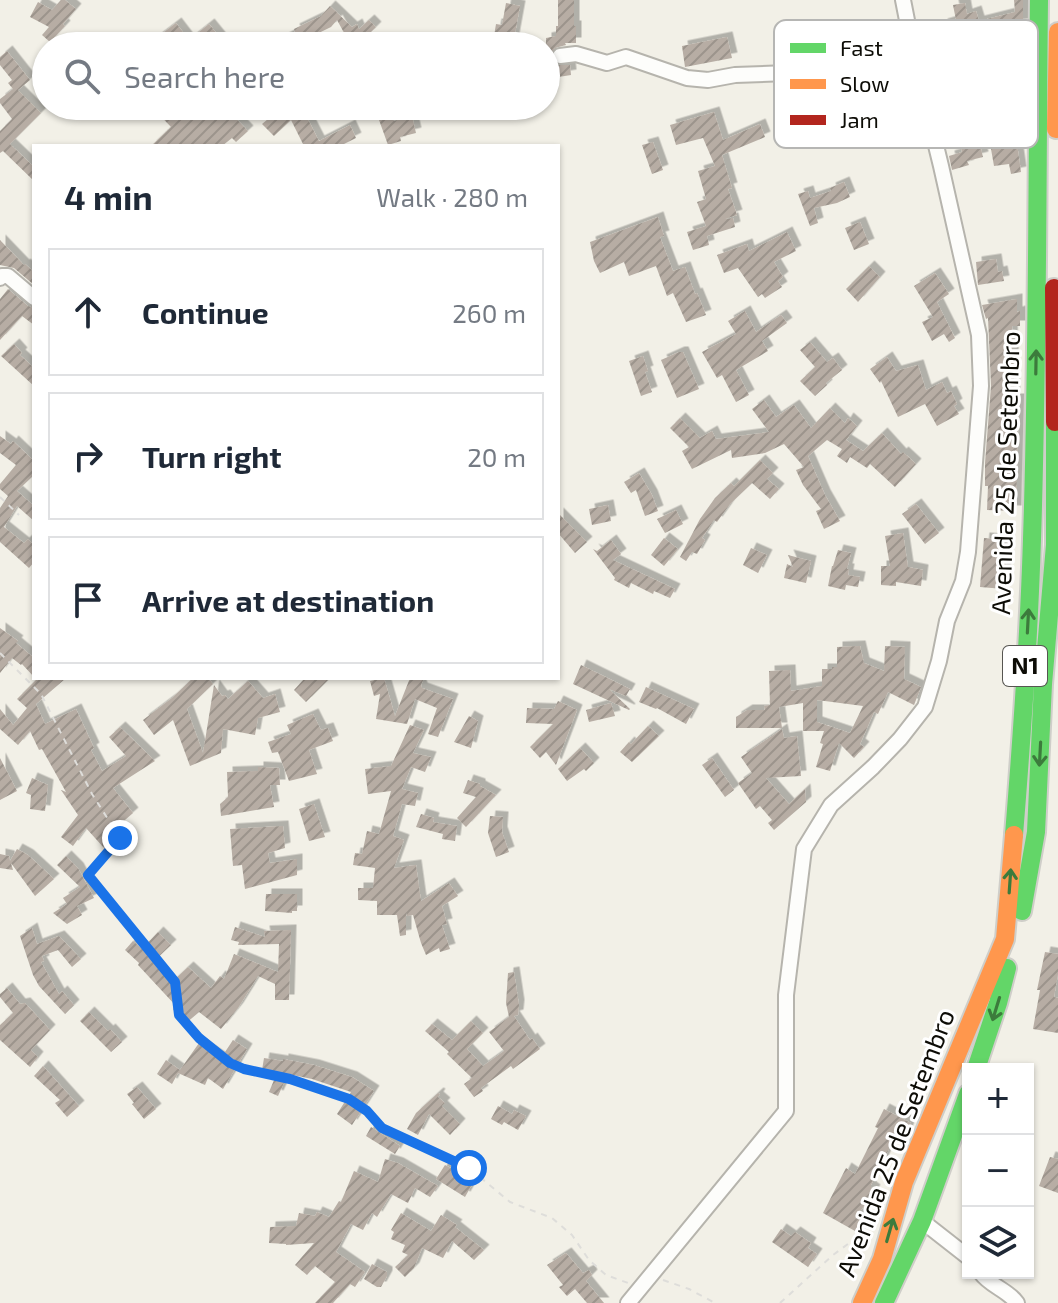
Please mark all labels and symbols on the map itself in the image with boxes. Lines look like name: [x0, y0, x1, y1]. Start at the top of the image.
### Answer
legend: [774, 20, 1038, 148]
text: Fast: [840, 34, 883, 60]
text: Slow: [840, 70, 889, 96]
text: Jam: [840, 106, 879, 132]
street label: Avenida 25 de Setembro: [984, 331, 1025, 615]
one-way arrow: [1028, 349, 1044, 376]
one-way arrow: [1021, 609, 1036, 635]
road number: N1: [1003, 646, 1047, 686]
one-way arrow: [1032, 740, 1047, 767]
route end: [102, 820, 138, 856]
one-way arrow: [1003, 868, 1018, 895]
one-way arrow: [988, 996, 1002, 1021]
street label: Avenida 25 de Setembro: [829, 1005, 960, 1280]
route start: [451, 1150, 487, 1186]
one-way arrow: [883, 1218, 898, 1244]

